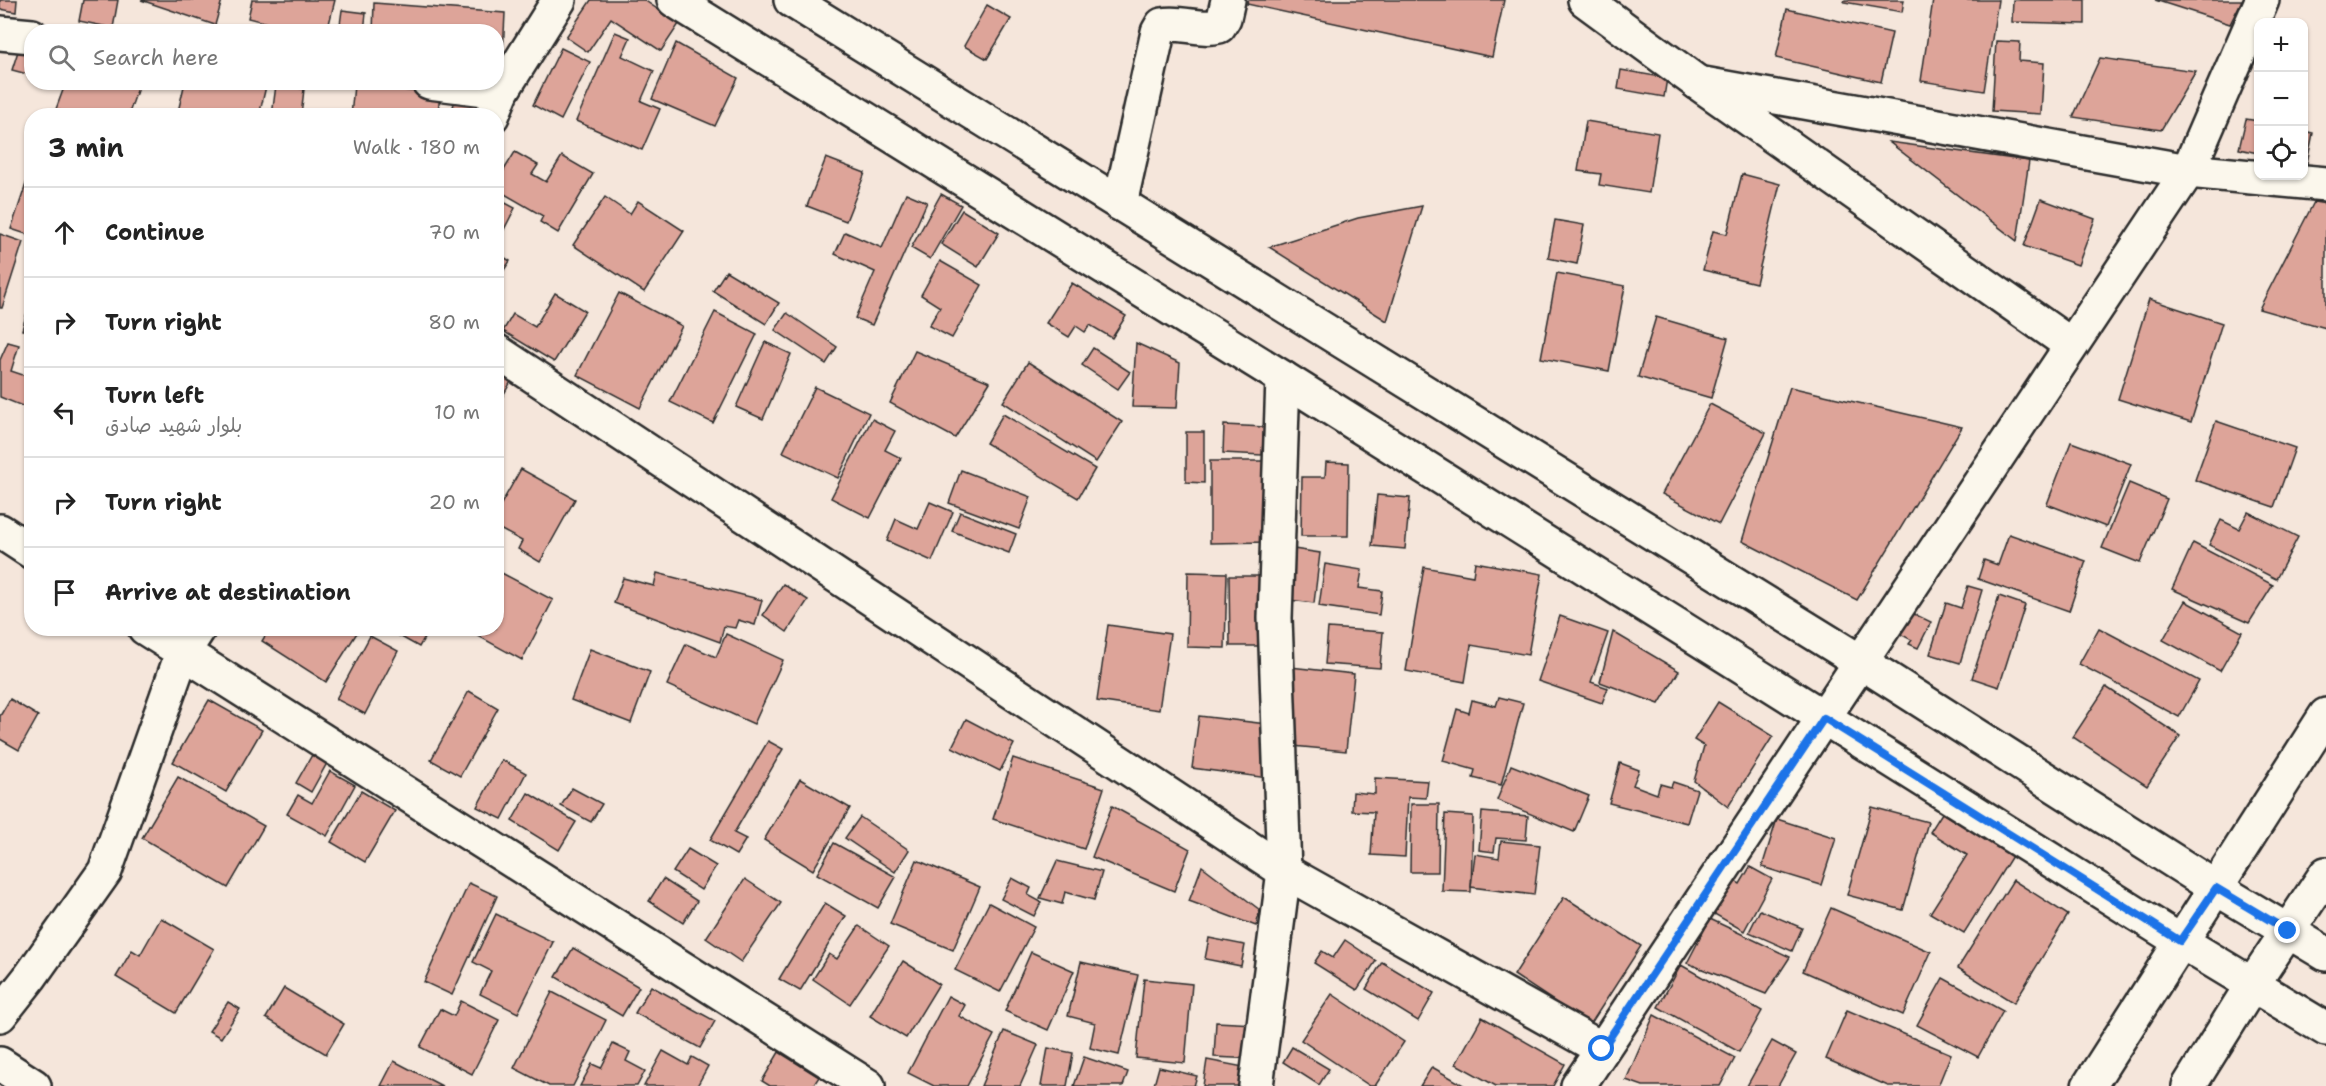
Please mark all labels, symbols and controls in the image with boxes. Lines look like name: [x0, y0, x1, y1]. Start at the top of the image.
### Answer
map controls: [2254, 18, 2308, 180]
button: +: [2254, 18, 2308, 72]
search box: [24, 24, 504, 90]
icon: search: [45, 41, 78, 74]
text: Search here: [93, 43, 219, 72]
button: −: [2254, 72, 2308, 126]
button: locate: [2254, 126, 2308, 180]
text: 3 min: [48, 130, 124, 165]
text: Walk · 180 m: [353, 134, 480, 160]
icon: ahead: [48, 216, 81, 249]
text: Continue: [105, 218, 205, 247]
text: 70 m: [428, 219, 480, 245]
icon: right: [48, 306, 81, 339]
text: Turn right: [105, 308, 222, 337]
text: 80 m: [428, 309, 480, 335]
text: Turn left: [105, 381, 204, 410]
icon: left: [48, 396, 81, 429]
text: 10 m: [434, 399, 480, 425]
text: بلوار شهید صادق: [105, 412, 242, 438]
icon: right: [48, 486, 81, 519]
text: Turn right: [105, 488, 222, 517]
text: 20 m: [429, 489, 480, 515]
icon: arrive: [48, 576, 81, 609]
text: Arrive at destination: [105, 578, 351, 607]
route end: [2274, 917, 2300, 943]
route start: [1588, 1035, 1614, 1061]

